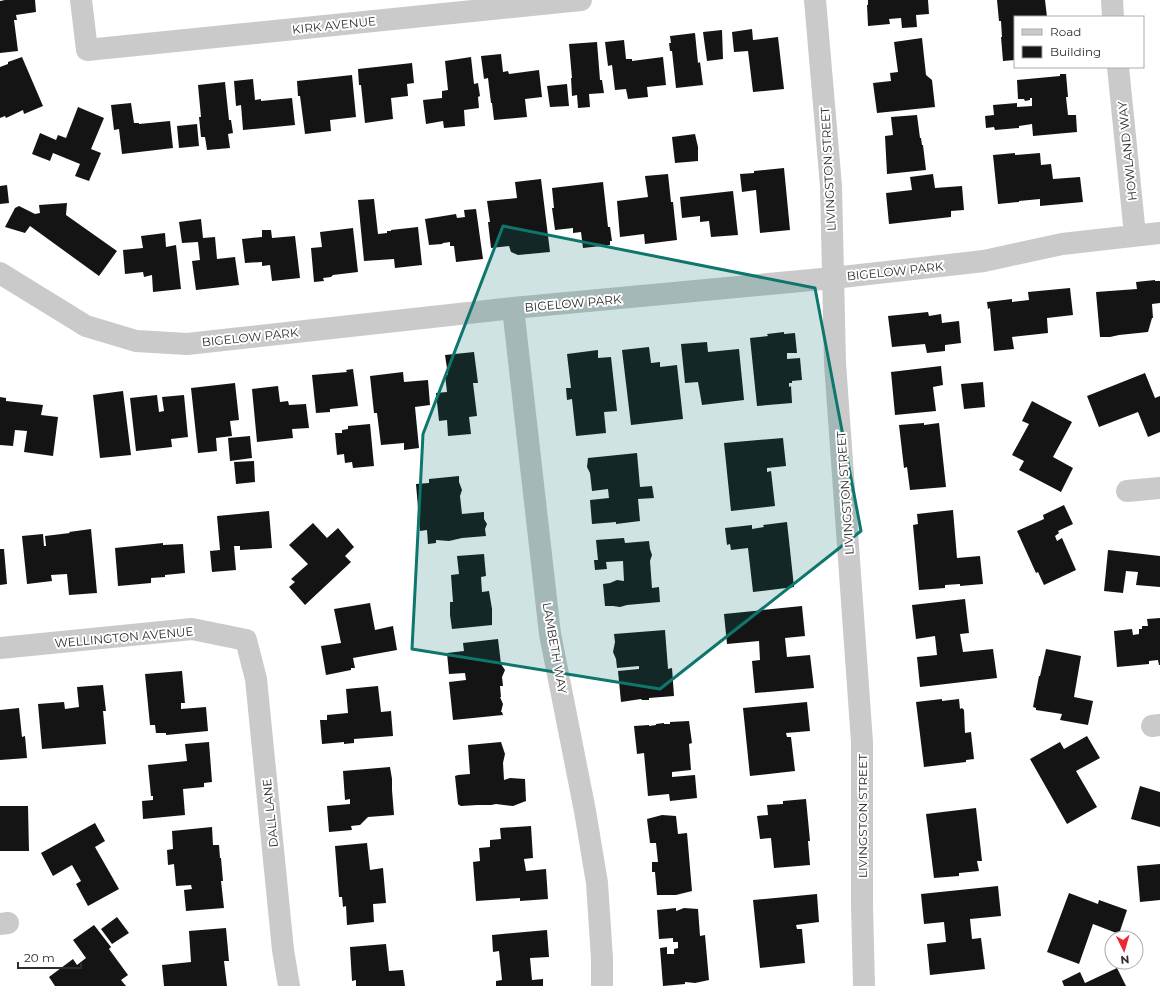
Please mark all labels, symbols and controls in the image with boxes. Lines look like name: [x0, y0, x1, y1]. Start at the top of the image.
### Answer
street label: KIRK AVENUE: [291, 13, 377, 37]
legend: [1014, 16, 1144, 68]
text: Road: [1050, 24, 1081, 39]
text: Building: [1050, 44, 1101, 59]
street label: HOWLAND WAY: [1114, 100, 1140, 201]
street label: LIVINGSTON STREET: [817, 107, 839, 231]
street label: BIGELOW PARK: [846, 258, 945, 284]
street label: BIGELOW PARK: [524, 291, 622, 315]
street label: BIGELOW PARK: [201, 324, 300, 350]
street label: LIVINGSTON STREET: [833, 430, 857, 555]
street label: LAMBETH WAY: [540, 601, 570, 695]
street label: WELLINGTON AVENUE: [54, 623, 194, 651]
street label: LIVINGSTON STREET: [855, 754, 870, 878]
street label: DALL LANE: [259, 778, 281, 848]
north arrow: [1104, 930, 1144, 970]
scale bar: [18, 944, 81, 970]
text: 20 m: [24, 950, 55, 965]
text: N: [1120, 953, 1130, 967]

